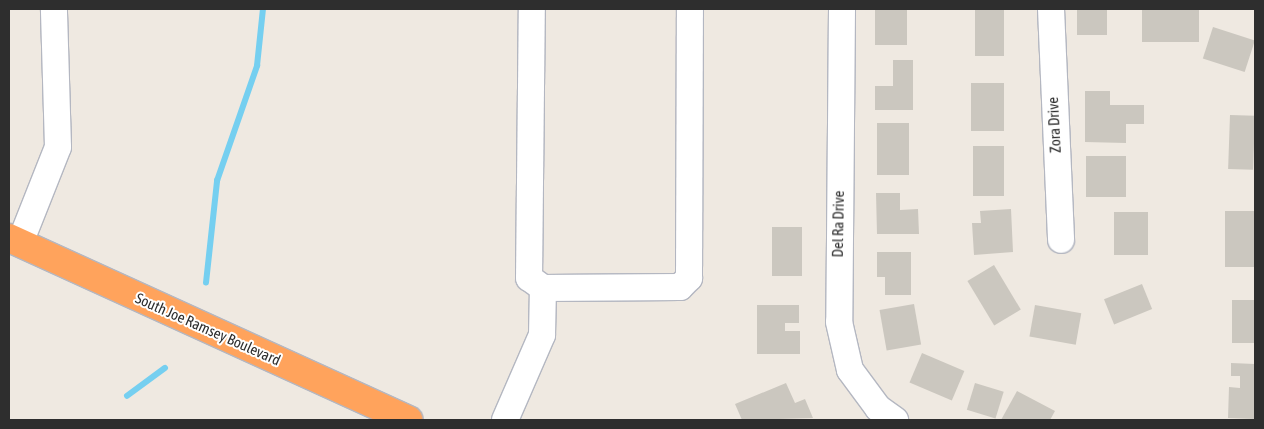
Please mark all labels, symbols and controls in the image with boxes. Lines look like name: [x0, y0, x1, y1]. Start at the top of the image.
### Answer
street label: Zora Drive: [1044, 97, 1064, 153]
street label: Del Ra Drive: [828, 190, 848, 258]
street label: South Joe Ramsey Boulevard: [133, 289, 283, 369]

